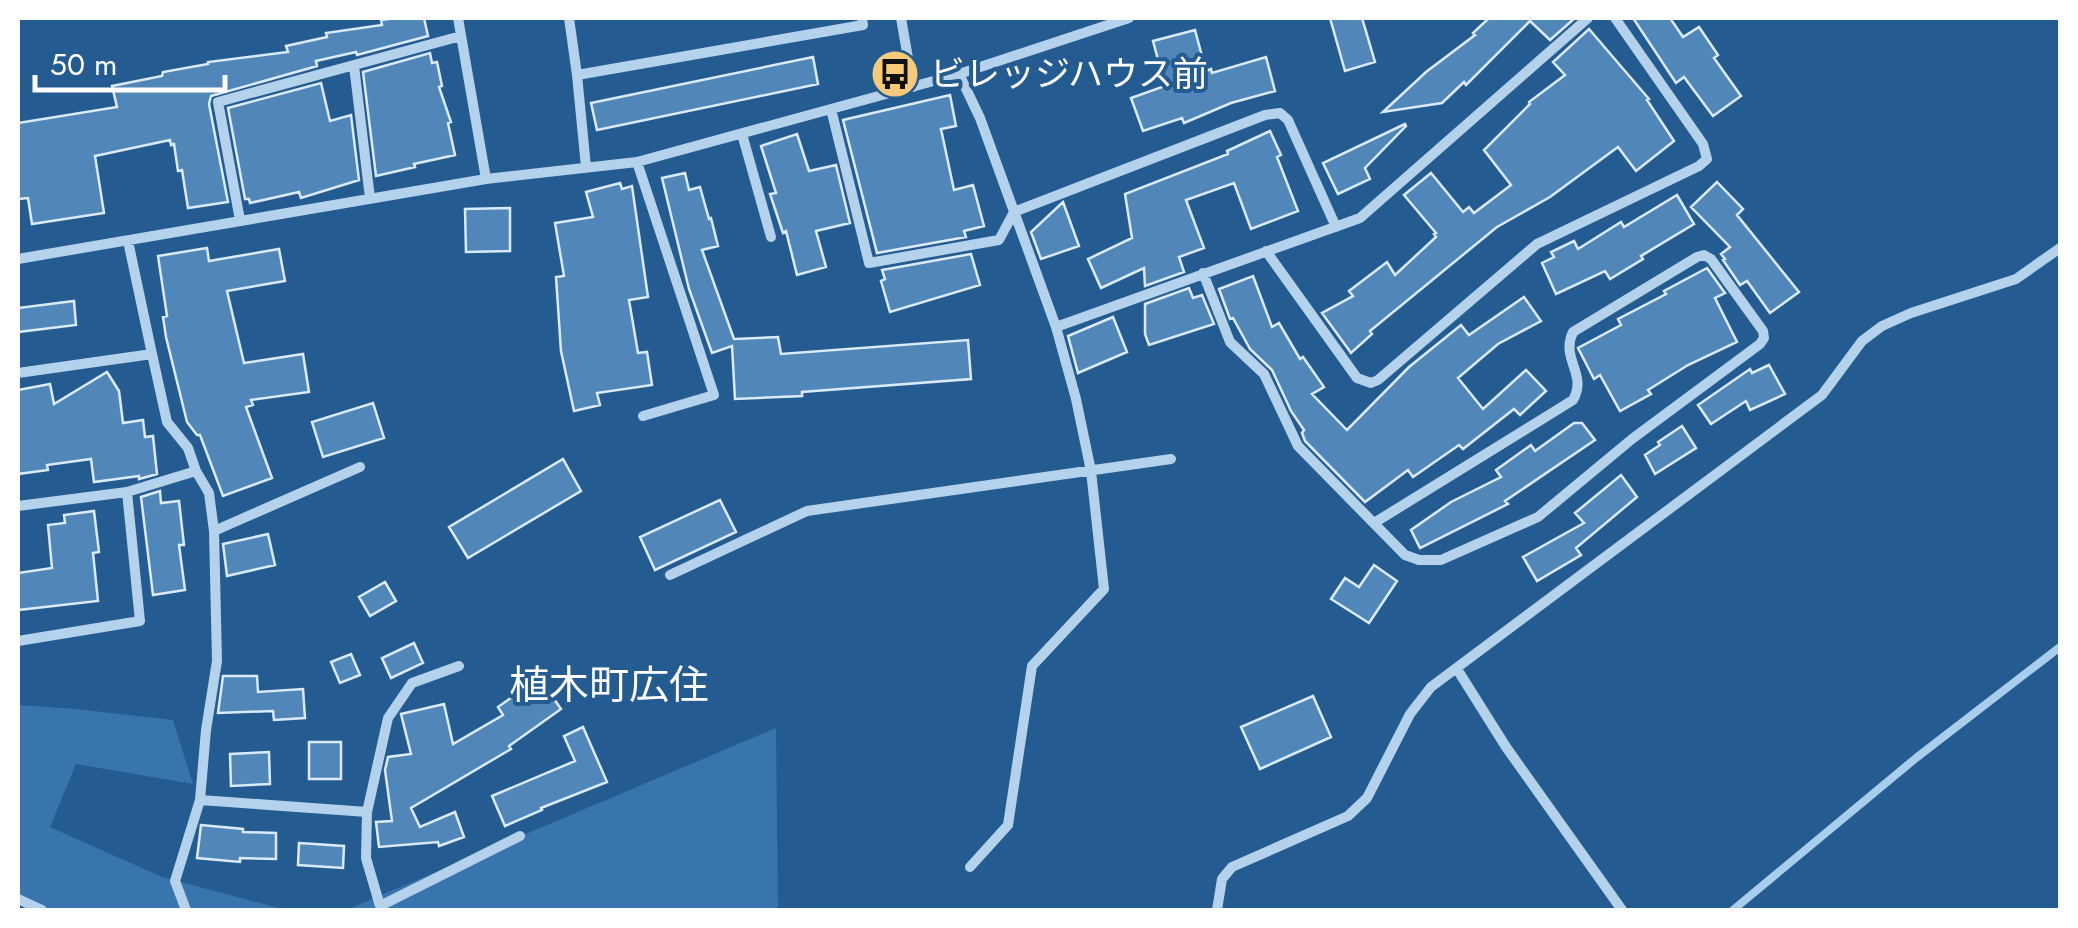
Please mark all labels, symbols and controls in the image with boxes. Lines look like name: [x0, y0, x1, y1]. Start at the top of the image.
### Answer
scale bar: [35, 30, 225, 92]
text: 50 m: [50, 43, 117, 86]
bus stop icon: ビレッジハウス前: [869, 48, 921, 100]
place label: ビレッジハウス前: [930, 49, 1208, 99]
district label: 植木町広住: [509, 656, 709, 714]

